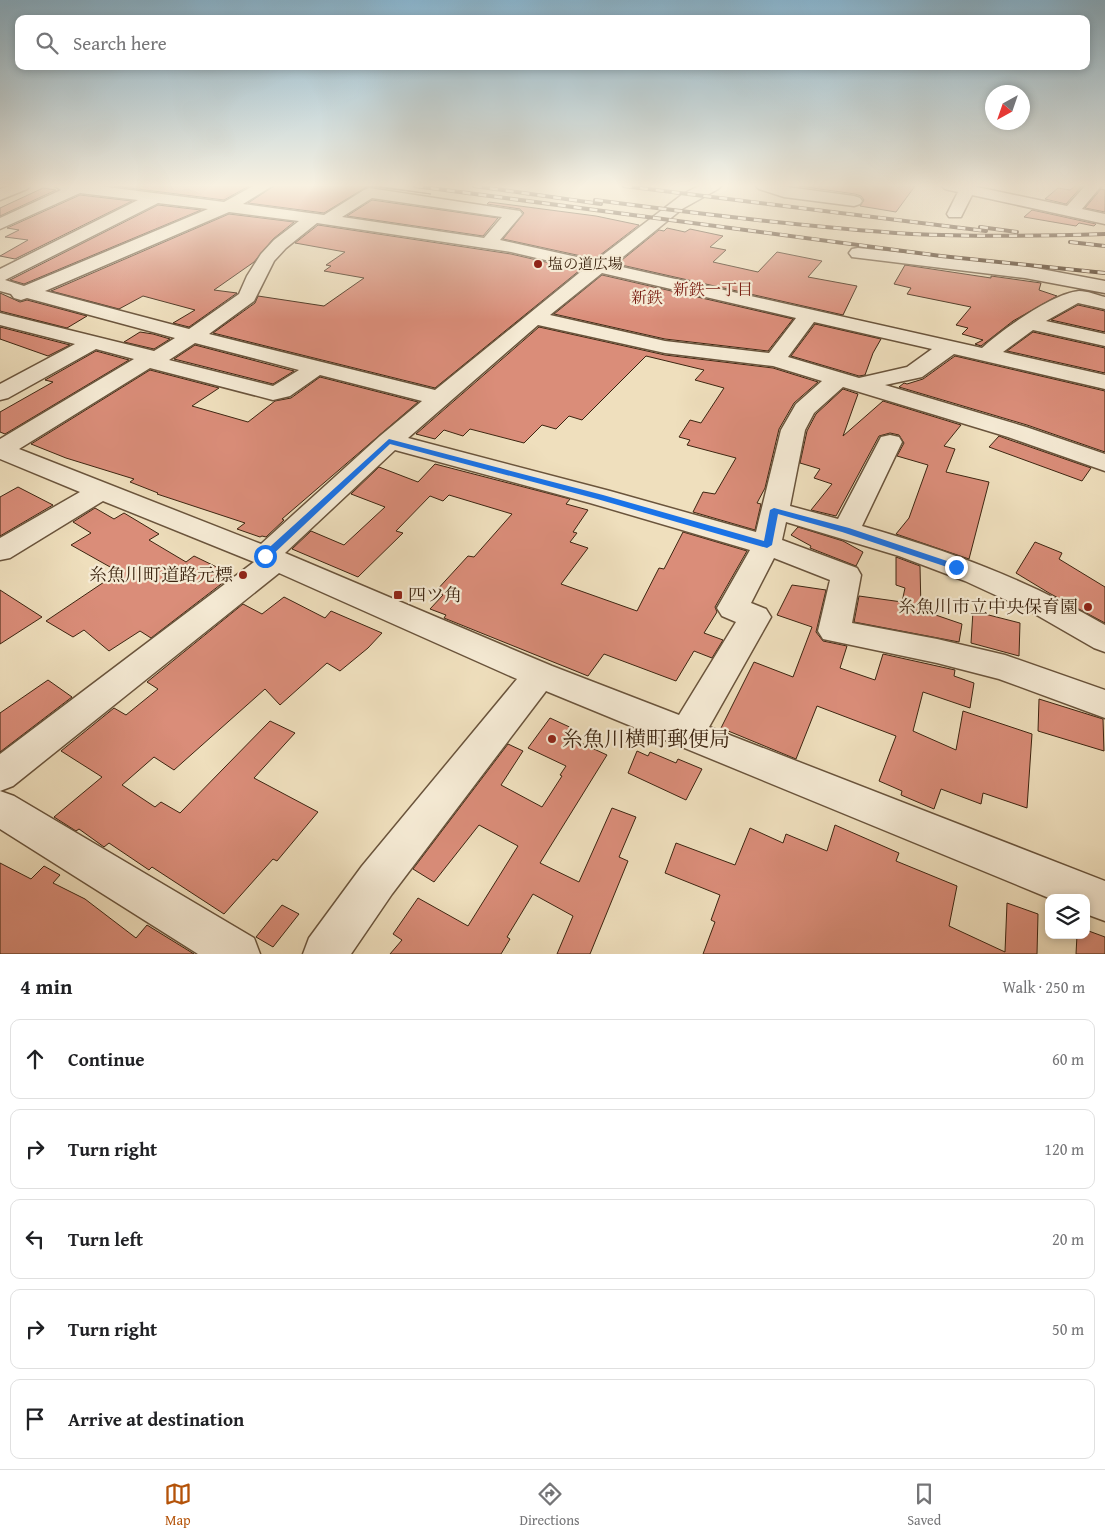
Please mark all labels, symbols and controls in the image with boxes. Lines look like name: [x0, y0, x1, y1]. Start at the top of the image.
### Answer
search box: [15, 15, 1090, 70]
icon: search: [33, 29, 61, 57]
text: Search here: [73, 29, 167, 57]
north arrow: [985, 85, 1030, 130]
place label: 塩の道広場: [548, 253, 623, 274]
marker: 塩の道広場: [532, 258, 544, 270]
district label: 新鉄一丁目: [673, 277, 753, 301]
district label: 新鉄: [631, 285, 663, 309]
route start: [254, 545, 277, 568]
route end: [945, 556, 968, 579]
place label: 糸魚川町道路元標: [89, 561, 233, 588]
marker: 糸魚川町道路元標: [237, 569, 249, 581]
place label: 四ツ角: [408, 581, 462, 608]
marker: 四ツ角: [392, 589, 404, 601]
place label: 糸魚川市立中央保育園: [898, 593, 1078, 620]
marker: 糸魚川市立中央保育園: [1082, 601, 1094, 613]
place label: 糸魚川横町郵便局: [562, 723, 730, 754]
marker: 糸魚川横町郵便局: [546, 733, 558, 745]
map controls: [1045, 894, 1090, 939]
button: layers: [1045, 894, 1090, 939]
text: 4 min: [20, 971, 72, 1002]
text: Walk · 250 m: [1002, 975, 1085, 999]
icon: ahead: [21, 1045, 49, 1073]
text: Continue: [68, 1045, 145, 1073]
text: 60 m: [1052, 1047, 1084, 1071]
icon: right: [21, 1135, 49, 1163]
text: Turn right: [68, 1135, 157, 1163]
text: 120 m: [1044, 1137, 1084, 1161]
icon: left: [21, 1225, 49, 1253]
text: Turn left: [68, 1225, 143, 1253]
text: 20 m: [1052, 1227, 1084, 1251]
icon: right: [21, 1315, 49, 1343]
text: Turn right: [68, 1315, 157, 1343]
text: 50 m: [1052, 1317, 1084, 1341]
icon: arrive: [21, 1405, 49, 1433]
text: Arrive at destination: [68, 1405, 244, 1433]
tab: Map: [164, 1480, 192, 1530]
tab: Directions: [519, 1480, 580, 1530]
tab: Saved: [907, 1480, 941, 1530]

